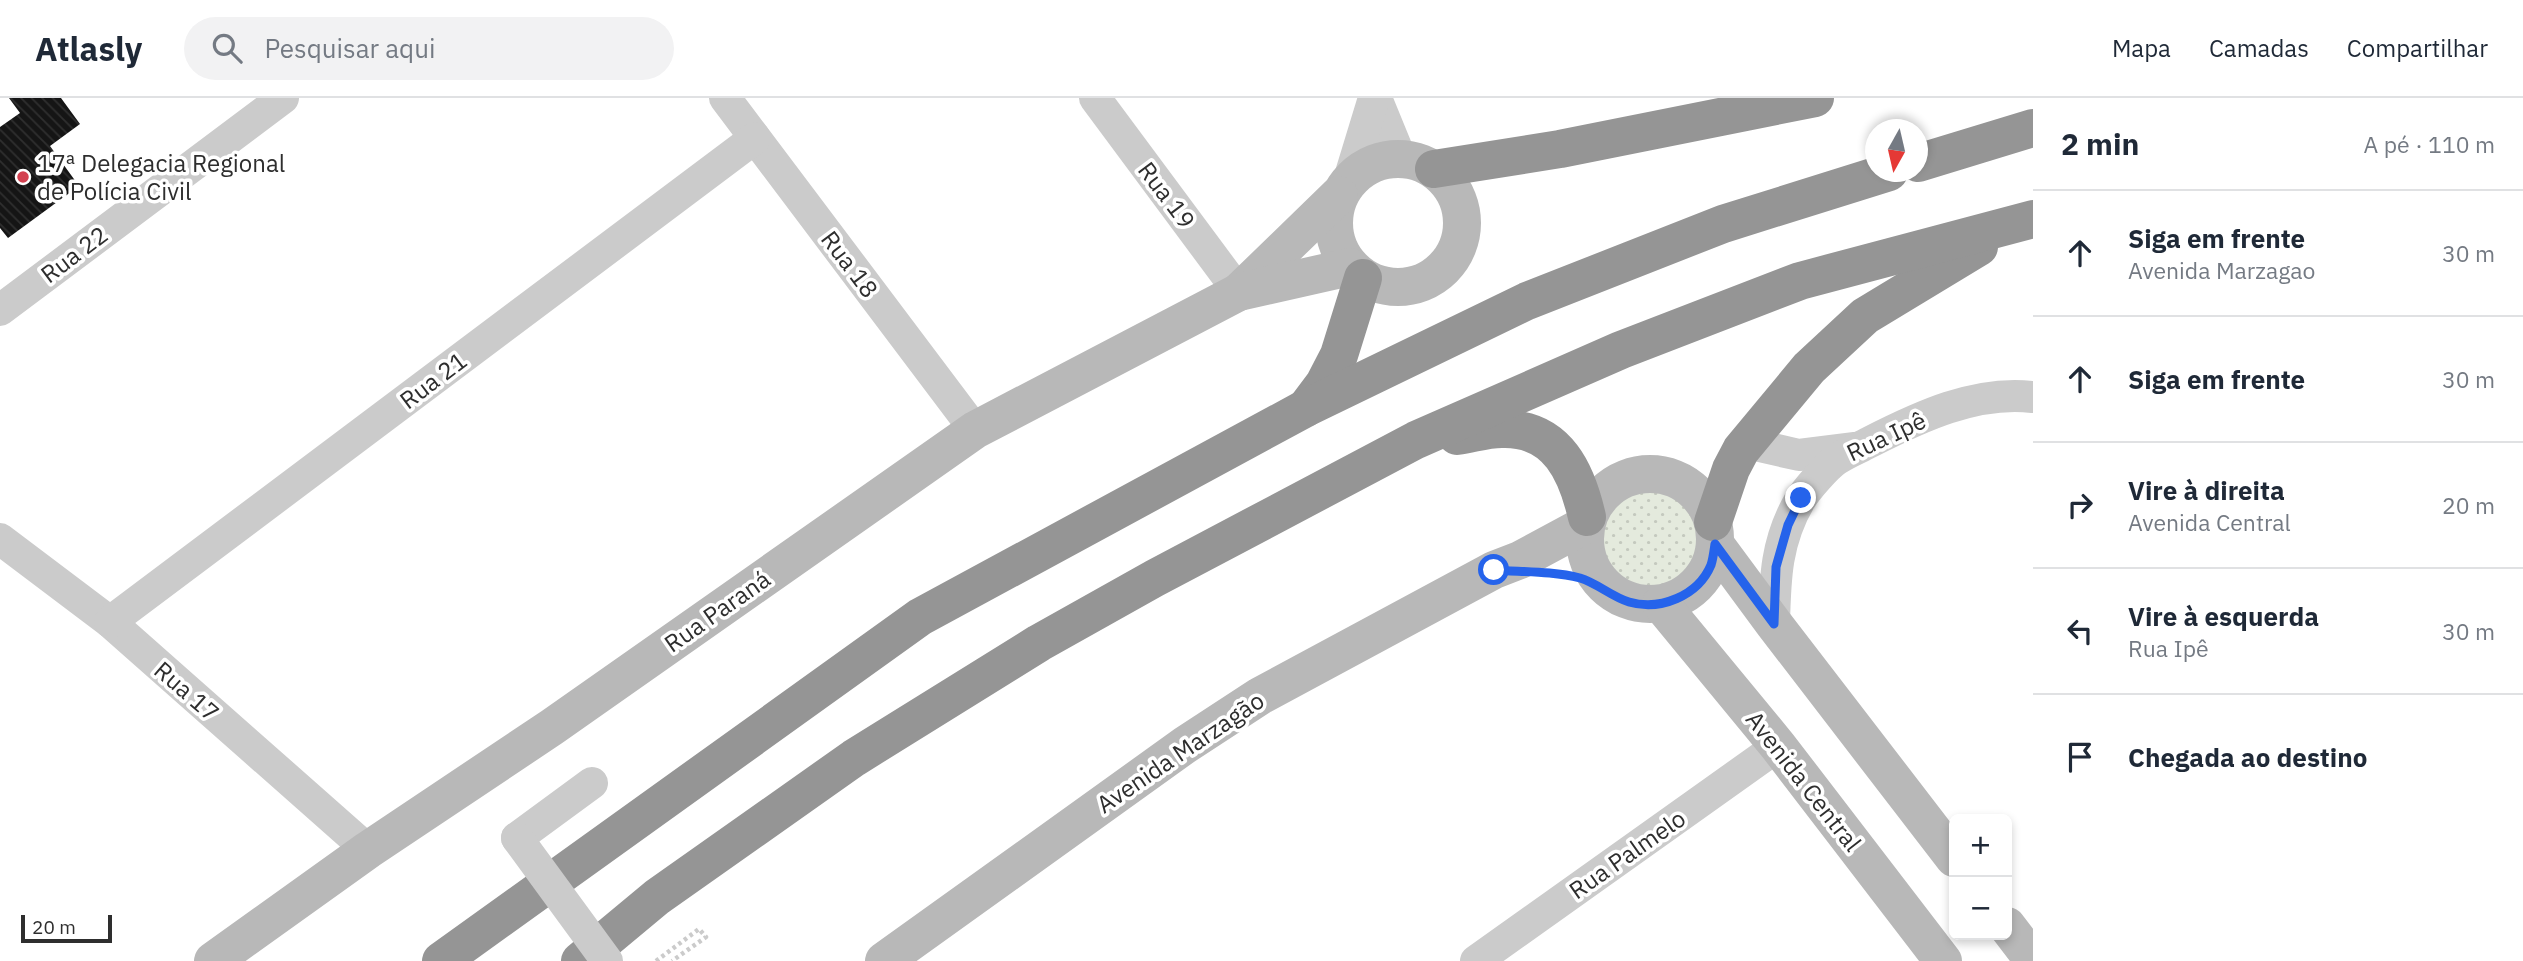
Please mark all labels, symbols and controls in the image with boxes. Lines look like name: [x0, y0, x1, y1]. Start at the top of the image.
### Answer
search box: [184, 17, 674, 80]
text: Atlasly: [35, 27, 142, 70]
icon: search: [208, 29, 246, 67]
text: Pesquisar aqui: [264, 31, 435, 65]
text: Mapa: [2112, 32, 2171, 64]
text: Camadas: [2209, 32, 2309, 64]
text: Compartilhar: [2347, 32, 2488, 64]
north arrow: [1865, 119, 1928, 182]
text: 2 min: [2061, 124, 2139, 163]
text: A pé · 110 m: [2364, 129, 2495, 159]
place label: 17ª Delegacia Regional de Polícia Civil: [37, 147, 285, 207]
street label: Rua 19: [1131, 155, 1203, 235]
marker: 17ª Delegacia Regional de Polícia Civil: [15, 169, 31, 185]
street label: Rua 22: [34, 218, 114, 290]
text: Siga em frente: [2128, 221, 2305, 255]
street label: Rua 18: [814, 224, 886, 304]
icon: ahead: [2061, 234, 2099, 272]
text: 30 m: [2442, 238, 2495, 268]
text: Avenida Marzagao: [2128, 255, 2316, 285]
street label: Rua 21: [393, 344, 473, 416]
icon: ahead: [2061, 360, 2099, 398]
text: Siga em frente: [2128, 362, 2305, 396]
text: 30 m: [2442, 364, 2495, 394]
street label: Rua Ipê: [1841, 404, 1931, 468]
text: Vire à direita: [2128, 473, 2285, 507]
route end: [1785, 482, 1816, 513]
icon: right: [2061, 486, 2099, 524]
text: 20 m: [2442, 490, 2495, 520]
text: Avenida Central: [2128, 507, 2291, 537]
route start: [1478, 554, 1509, 585]
street label: Rua Paraná: [658, 563, 777, 659]
text: Vire à esquerda: [2128, 599, 2319, 633]
icon: left: [2061, 612, 2099, 650]
text: 30 m: [2442, 616, 2495, 646]
text: Rua Ipê: [2128, 633, 2209, 663]
street label: Rua 17: [148, 654, 226, 728]
street label: Avenida Marzagão: [1090, 684, 1270, 820]
street label: Avenida Central: [1739, 704, 1869, 858]
icon: arrive: [2061, 738, 2099, 776]
text: Chegada ao destino: [2128, 740, 2367, 774]
street label: Rua Palmelo: [1562, 802, 1692, 906]
map controls: [1949, 814, 2012, 940]
button: +: [1949, 814, 2012, 877]
button: −: [1949, 877, 2012, 940]
scale bar: [21, 912, 112, 944]
text: 20 m: [32, 915, 76, 939]

